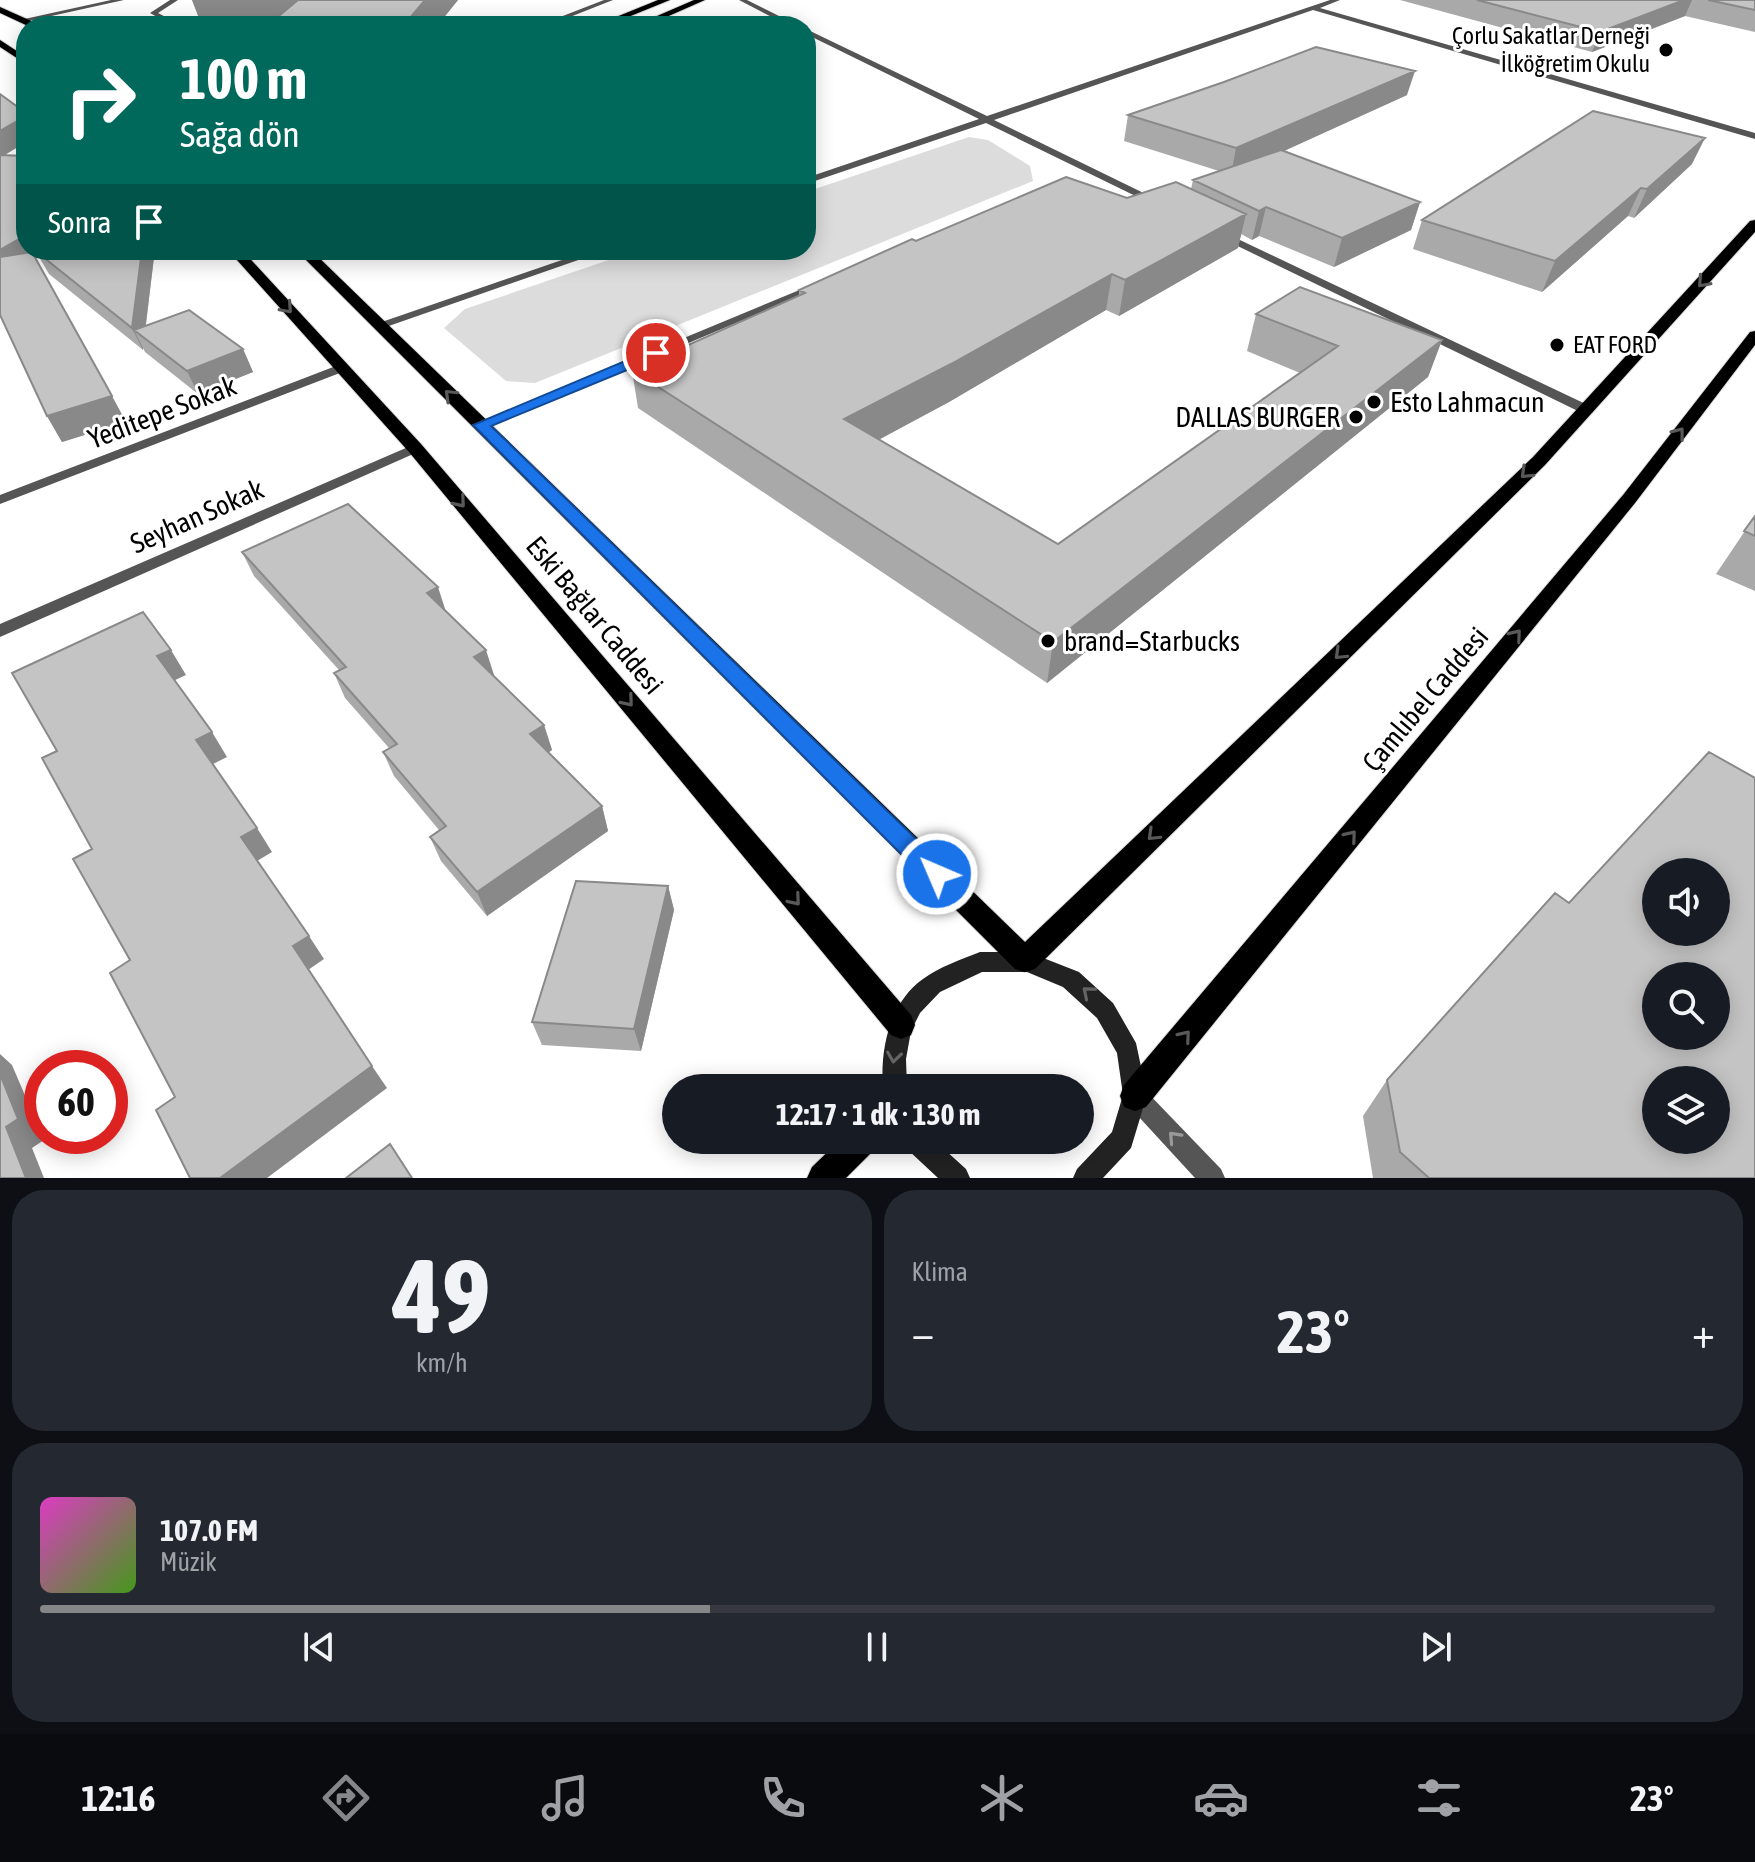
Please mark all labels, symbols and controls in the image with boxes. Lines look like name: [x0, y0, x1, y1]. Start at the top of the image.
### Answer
place label: Çorlu Sakatlar Derneği İlköğretim Okulu: [1452, 22, 1650, 77]
marker: Çorlu Sakatlar Derneği İlköğretim Okulu: [1657, 41, 1675, 59]
text: 100 m: [180, 47, 307, 111]
icon: right: [48, 48, 152, 152]
text: Sağa dön: [180, 113, 300, 155]
icon: arrive: [127, 200, 171, 244]
text: Sonra: [48, 205, 111, 239]
one-way arrow: [1698, 273, 1712, 288]
one-way arrow: [278, 299, 293, 313]
pin: [622, 319, 690, 387]
icon: arrive: [634, 331, 678, 375]
place label: EAT FORD: [1573, 331, 1657, 358]
marker: EAT FORD: [1548, 336, 1566, 354]
street label: Yeditepe Sokak: [83, 369, 241, 455]
place label: Esto Lahmacun: [1390, 386, 1545, 418]
one-way arrow: [445, 390, 459, 404]
marker: Esto Lahmacun: [1365, 393, 1383, 411]
place label: DALLAS BURGER: [1175, 401, 1340, 433]
marker: DALLAS BURGER: [1347, 408, 1365, 426]
one-way arrow: [1670, 427, 1684, 442]
one-way arrow: [1521, 464, 1535, 479]
street label: Seyhan Sokak: [125, 472, 269, 560]
one-way arrow: [450, 493, 465, 507]
street label: Eski Bağlar Caddesi: [520, 530, 670, 700]
street label: Çamlıbel Caddesi: [1356, 621, 1494, 777]
place label: brand=Starbucks: [1064, 625, 1240, 657]
one-way arrow: [1506, 630, 1521, 644]
marker: brand=Starbucks: [1039, 632, 1057, 650]
one-way arrow: [1335, 645, 1349, 660]
one-way arrow: [618, 692, 633, 706]
one-way arrow: [1148, 826, 1162, 841]
one-way arrow: [1341, 830, 1355, 845]
position arrow: [895, 832, 979, 916]
map controls: [1642, 858, 1730, 1154]
button: sound: [1642, 858, 1730, 946]
one-way arrow: [785, 891, 800, 905]
button: search: [1642, 962, 1730, 1050]
one-way arrow: [1082, 987, 1097, 1002]
one-way arrow: [1175, 1031, 1190, 1045]
speed limit sign: 60: [24, 1050, 128, 1154]
one-way arrow: [886, 1050, 903, 1063]
button: layers: [1642, 1066, 1730, 1154]
text: 12:17 · 1 dk · 130 m: [776, 1097, 980, 1131]
one-way arrow: [1168, 1132, 1183, 1146]
text: 49: [393, 1236, 491, 1355]
text: Klima: [912, 1257, 968, 1287]
text: 23°: [1277, 1297, 1350, 1366]
text: −: [912, 1307, 934, 1357]
text: +: [1692, 1307, 1715, 1357]
text: km/h: [416, 1348, 468, 1378]
text: 107.0 FM: [160, 1513, 258, 1547]
text: Müzik: [160, 1547, 217, 1577]
icon: previous: [297, 1625, 341, 1669]
icon: pause: [855, 1625, 899, 1669]
icon: next: [1414, 1625, 1458, 1669]
icon: directions: [318, 1770, 374, 1826]
icon: music: [537, 1770, 593, 1826]
icon: phone: [755, 1770, 811, 1826]
icon: climate: [974, 1770, 1030, 1826]
icon: car: [1193, 1770, 1249, 1826]
icon: filters: [1411, 1770, 1467, 1826]
text: 12:16: [81, 1777, 155, 1819]
text: 23°: [1630, 1777, 1674, 1819]

